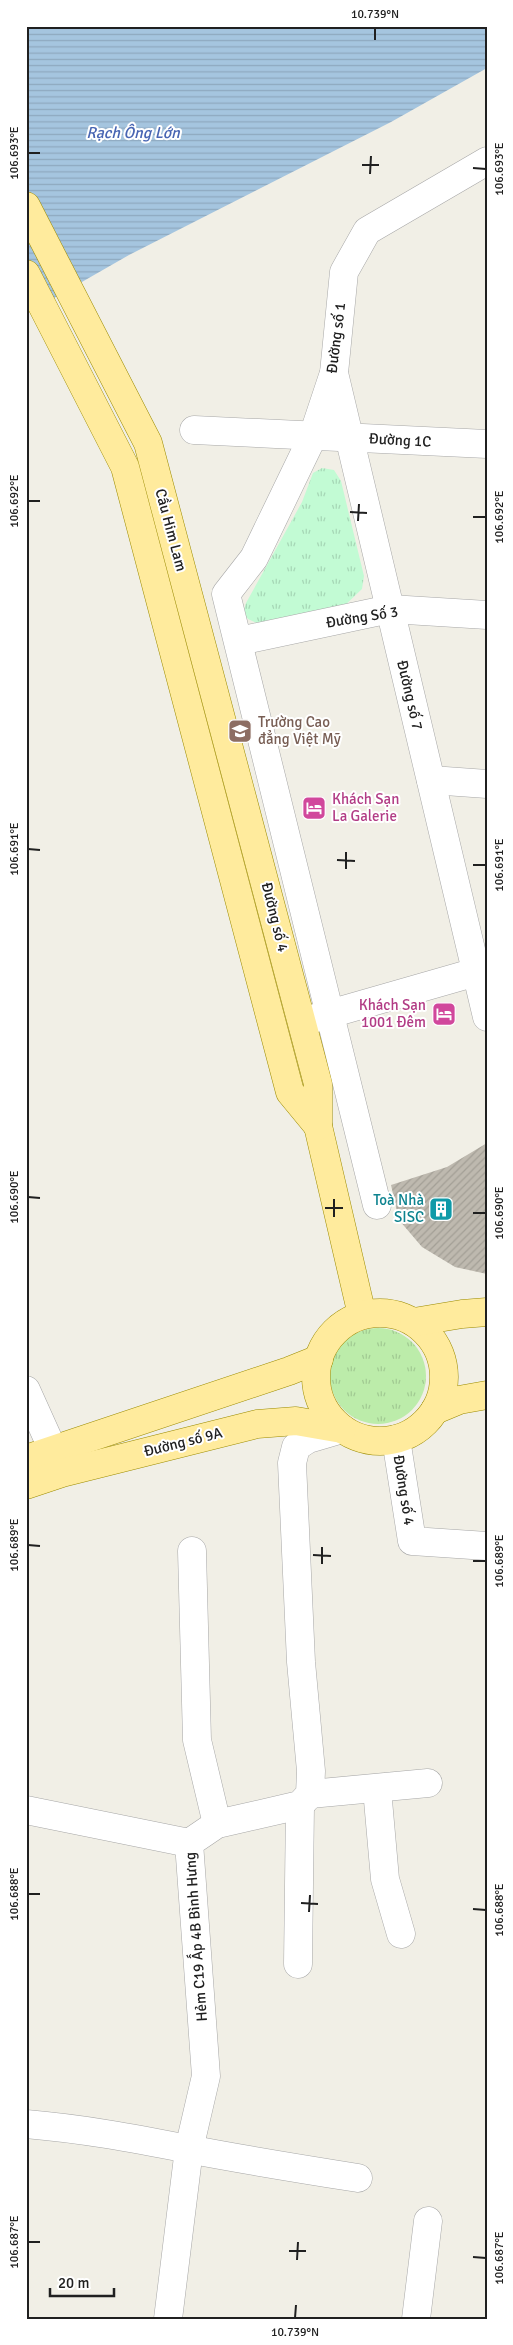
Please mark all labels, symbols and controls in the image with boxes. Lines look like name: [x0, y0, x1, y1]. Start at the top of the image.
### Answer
text: 10.739°N: [351, 7, 399, 22]
water label: Rạch Ông Lớn: [86, 123, 181, 143]
text: 106.693°E: [7, 126, 22, 180]
text: 106.693°E: [492, 142, 507, 196]
street label: Đường số 1: [323, 302, 349, 374]
street label: Đường 1C: [368, 429, 432, 451]
text: 106.692°E: [7, 474, 22, 528]
street label: Cầu Him Lam: [151, 487, 191, 573]
text: 106.692°E: [492, 490, 507, 544]
street label: Đường Số 3: [325, 602, 399, 632]
street label: Đường số 7: [393, 658, 427, 732]
place label: Trường Cao đẳng Việt Mỹ: [258, 713, 341, 748]
school or university icon: Trường Cao đẳng Việt Mỹ: [227, 718, 253, 744]
place label: Khách Sạn La Galerie: [332, 790, 399, 825]
hotel icon: Khách Sạn La Galerie: [301, 795, 327, 821]
text: 106.691°E: [7, 822, 22, 876]
text: 106.691°E: [492, 838, 507, 892]
street label: Đường số 4: [258, 880, 292, 954]
place label: Khách Sạn 1001 Đêm: [359, 996, 426, 1031]
hotel icon: Khách Sạn 1001 Đêm: [431, 1001, 457, 1027]
text: 106.690°E: [7, 1170, 22, 1224]
text: 106.690°E: [492, 1186, 507, 1240]
place label: Toà Nhà SISC: [373, 1191, 424, 1226]
building icon: Toà Nhà SISC: [428, 1196, 454, 1222]
street label: Đường số 9A: [142, 1424, 224, 1460]
street label: Đường số 4: [390, 1453, 418, 1527]
text: 106.689°E: [7, 1518, 22, 1572]
text: 106.689°E: [492, 1534, 507, 1588]
street label: Hẻm C19 Ấp 4B Bình Hưng: [178, 1852, 211, 2023]
text: 106.688°E: [7, 1867, 22, 1921]
text: 106.688°E: [492, 1883, 507, 1937]
text: 106.687°E: [7, 2215, 22, 2269]
text: 106.687°E: [492, 2231, 507, 2285]
scale bar: [50, 2265, 114, 2297]
text: 20 m: [58, 2274, 89, 2292]
text: 10.739°N: [271, 2325, 319, 2340]

